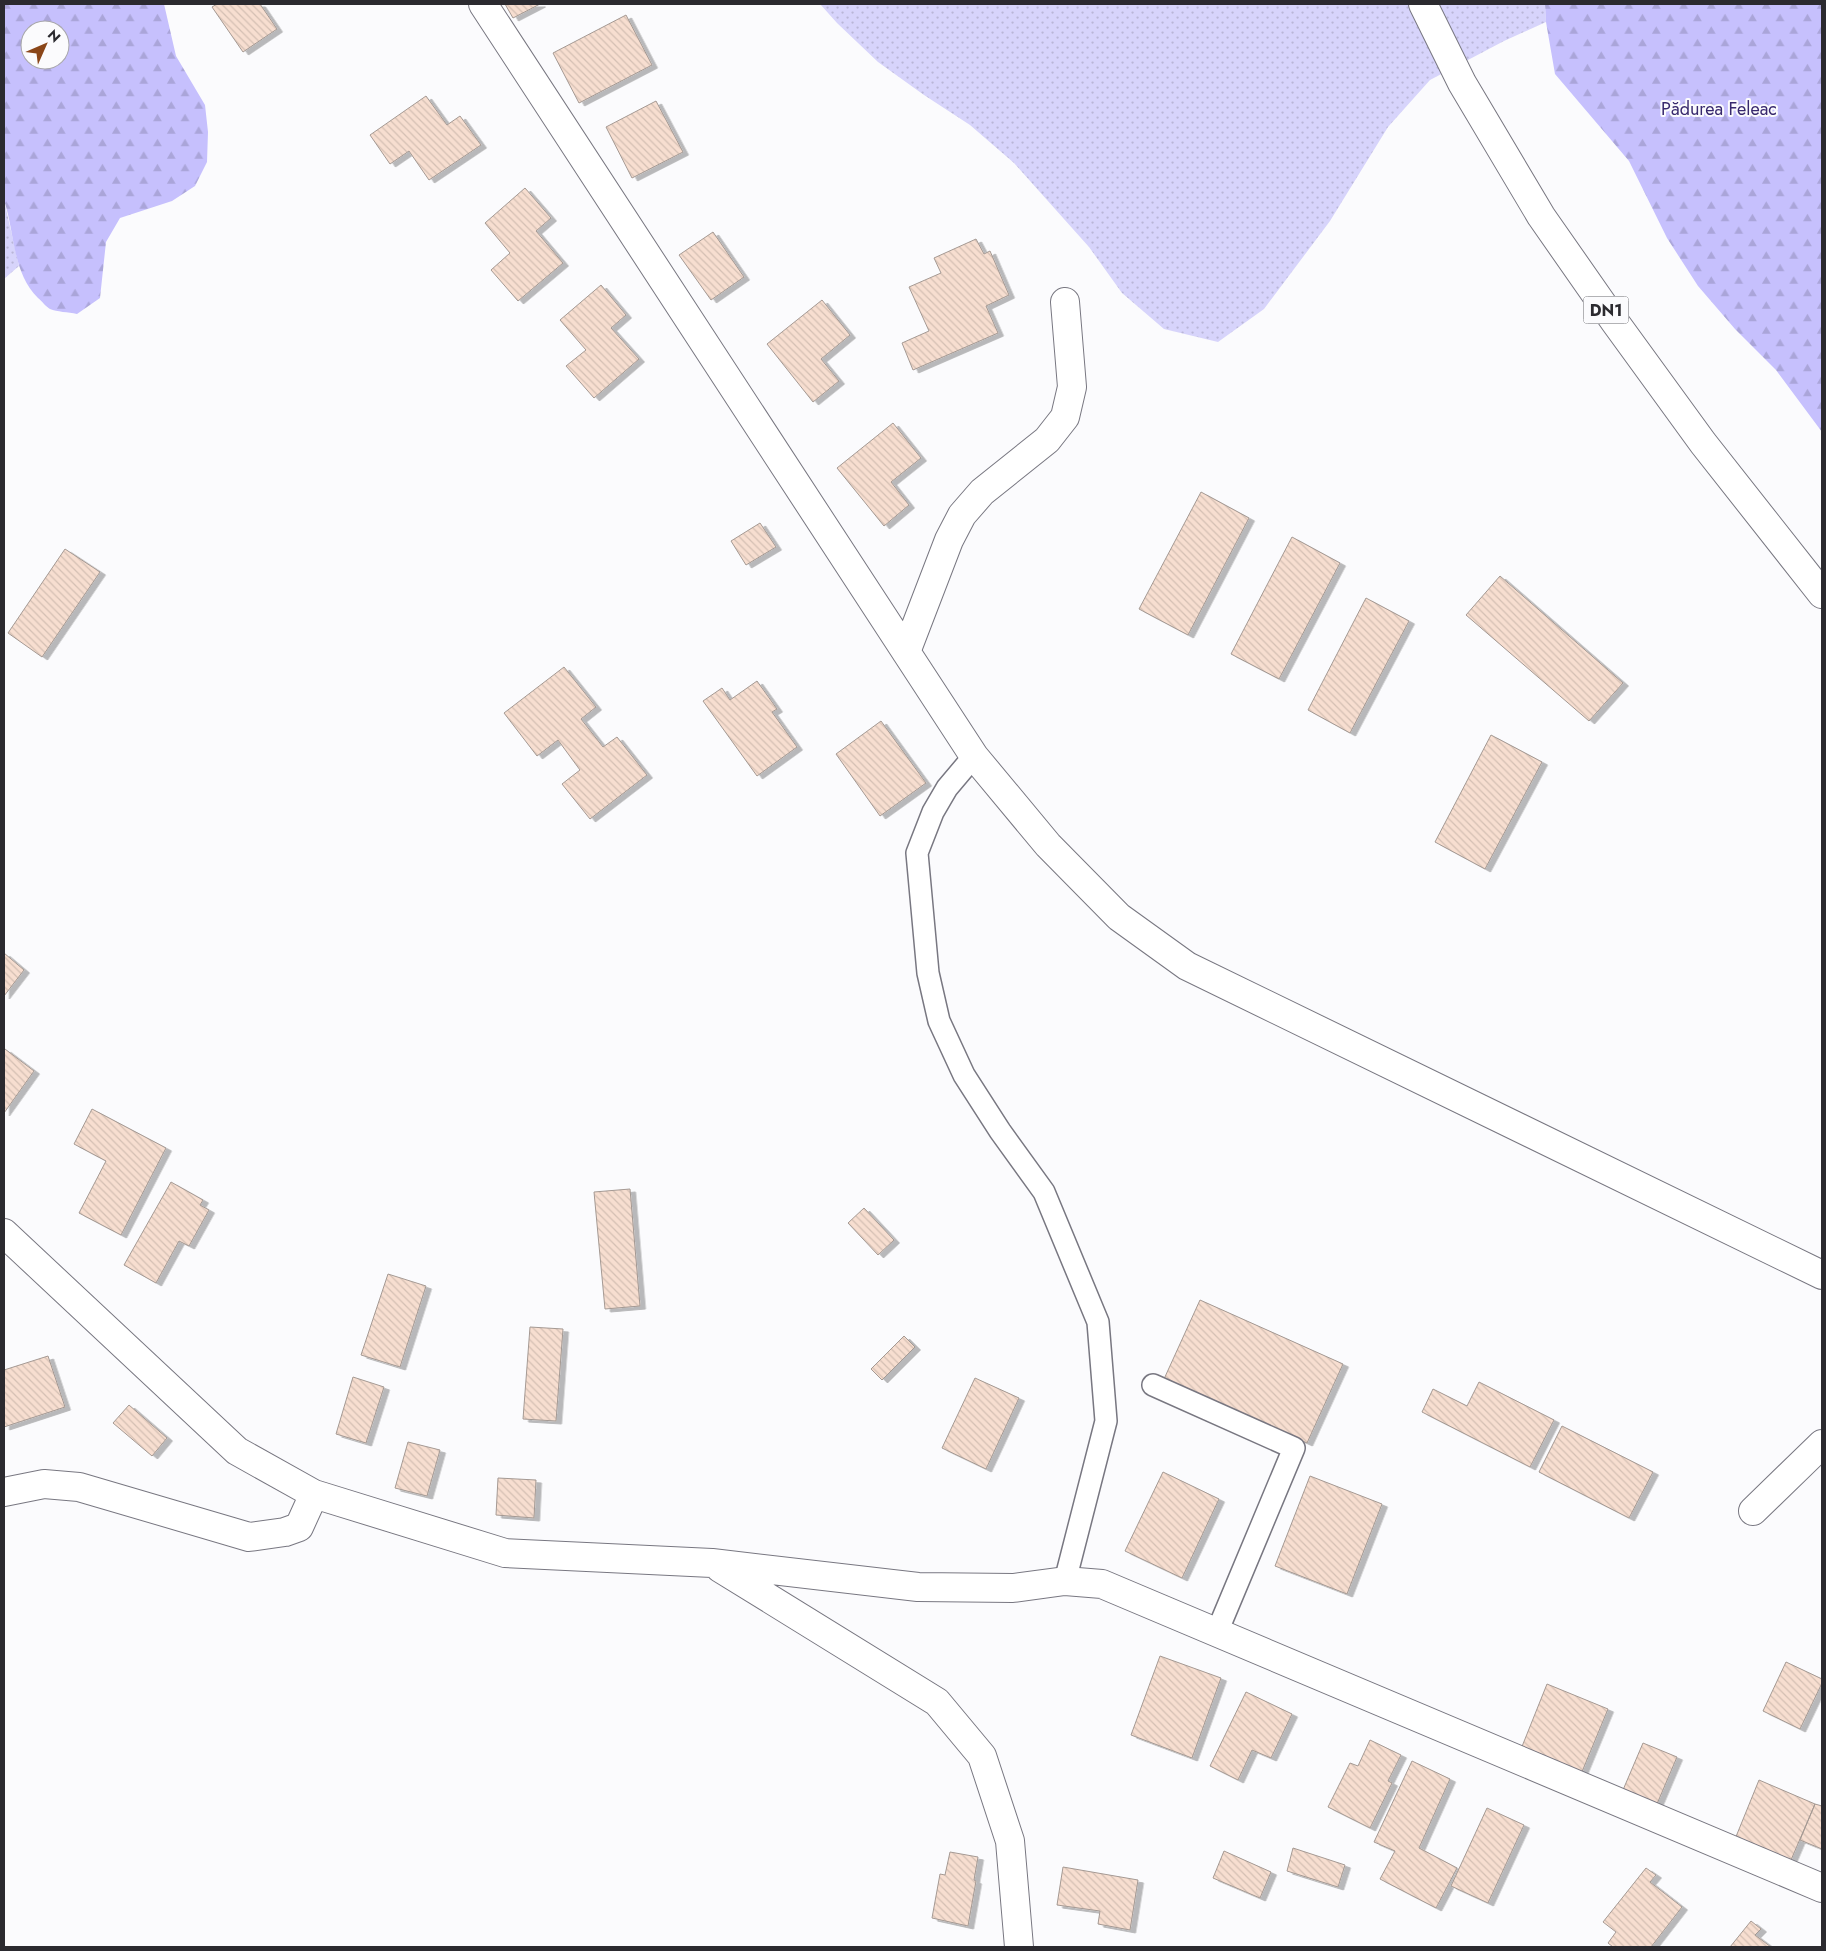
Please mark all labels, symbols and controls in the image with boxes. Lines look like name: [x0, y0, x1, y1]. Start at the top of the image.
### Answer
north arrow: [20, 20, 70, 70]
text: N: [43, 25, 65, 47]
park label: Pădurea Feleac: [1661, 96, 1777, 122]
road number: DN1: [1584, 296, 1628, 324]

